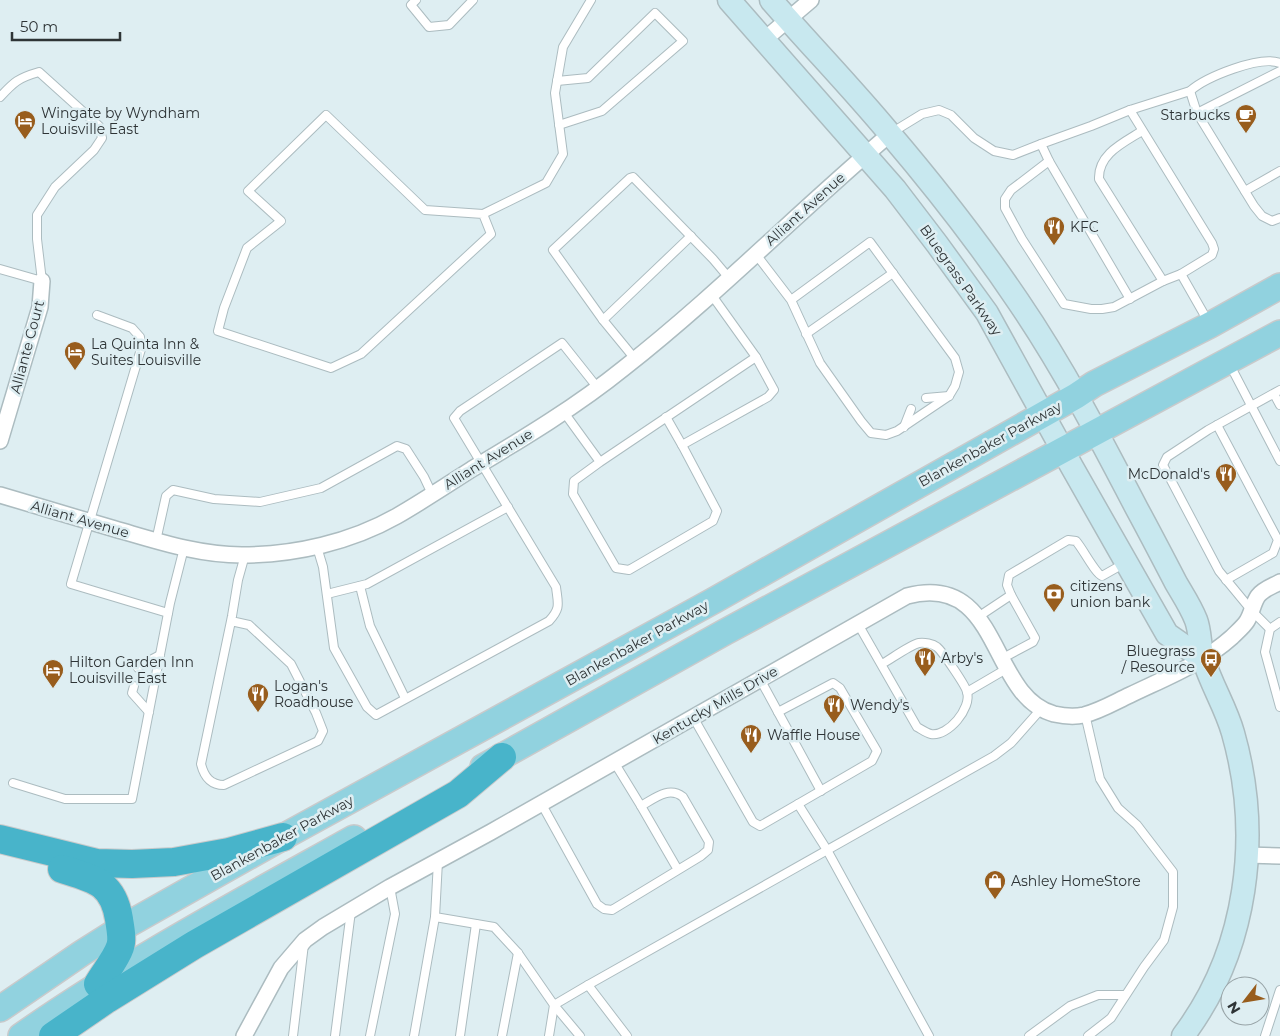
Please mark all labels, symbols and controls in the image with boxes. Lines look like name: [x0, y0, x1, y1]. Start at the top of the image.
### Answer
scale bar: [12, 10, 120, 42]
text: 50 m: [20, 17, 58, 36]
cafe icon: Starbucks: [1234, 103, 1258, 134]
place label: Wingate by Wyndham Louisville East: [41, 104, 200, 138]
place label: Starbucks: [1161, 106, 1230, 124]
hotel icon: Wingate by Wyndham Louisville East: [13, 109, 37, 140]
street label: Alliant Avenue: [761, 168, 849, 250]
restaurant icon: KFC: [1042, 215, 1066, 246]
place label: KFC: [1070, 218, 1099, 236]
street label: Bluegrass Parkway: [916, 221, 1006, 339]
street label: Alliante Court: [6, 298, 48, 396]
place label: La Quinta Inn & Suites Louisville: [91, 335, 201, 369]
hotel icon: La Quinta Inn & Suites Louisville: [63, 340, 87, 371]
street label: Blankenbaker Parkway: [915, 397, 1065, 491]
street label: Alliant Avenue: [440, 425, 536, 493]
restaurant icon: McDonald's: [1214, 462, 1238, 493]
place label: McDonald's: [1128, 465, 1210, 483]
street label: Alliant Avenue: [29, 496, 131, 542]
place label: citizens union bank: [1070, 577, 1151, 611]
bank icon: citizens union bank: [1042, 582, 1066, 613]
street label: Blankenbaker Parkway: [562, 596, 712, 690]
place label: Bluegrass / Resource: [1120, 642, 1195, 676]
restaurant icon: Arby's: [913, 646, 937, 677]
bus stop icon: Bluegrass / Resource: [1199, 647, 1223, 678]
place label: Arby's: [941, 649, 983, 667]
place label: Hilton Garden Inn Louisville East: [69, 653, 194, 687]
hotel icon: Hilton Garden Inn Louisville East: [41, 658, 65, 689]
street label: Kentucky Mills Drive: [649, 662, 781, 748]
place label: Logan's Roadhouse: [274, 677, 354, 711]
restaurant icon: Logan's Roadhouse: [246, 682, 270, 713]
restaurant icon: Wendy's: [822, 693, 846, 724]
place label: Wendy's: [850, 696, 910, 714]
restaurant icon: Waffle House: [739, 723, 763, 754]
place label: Waffle House: [767, 726, 860, 744]
street label: Blankenbaker Parkway: [207, 791, 357, 885]
shop icon: Ashley HomeStore: [983, 869, 1007, 900]
place label: Ashley HomeStore: [1011, 872, 1141, 890]
north arrow: [1220, 976, 1270, 1026]
text: N: [1223, 998, 1244, 1017]

